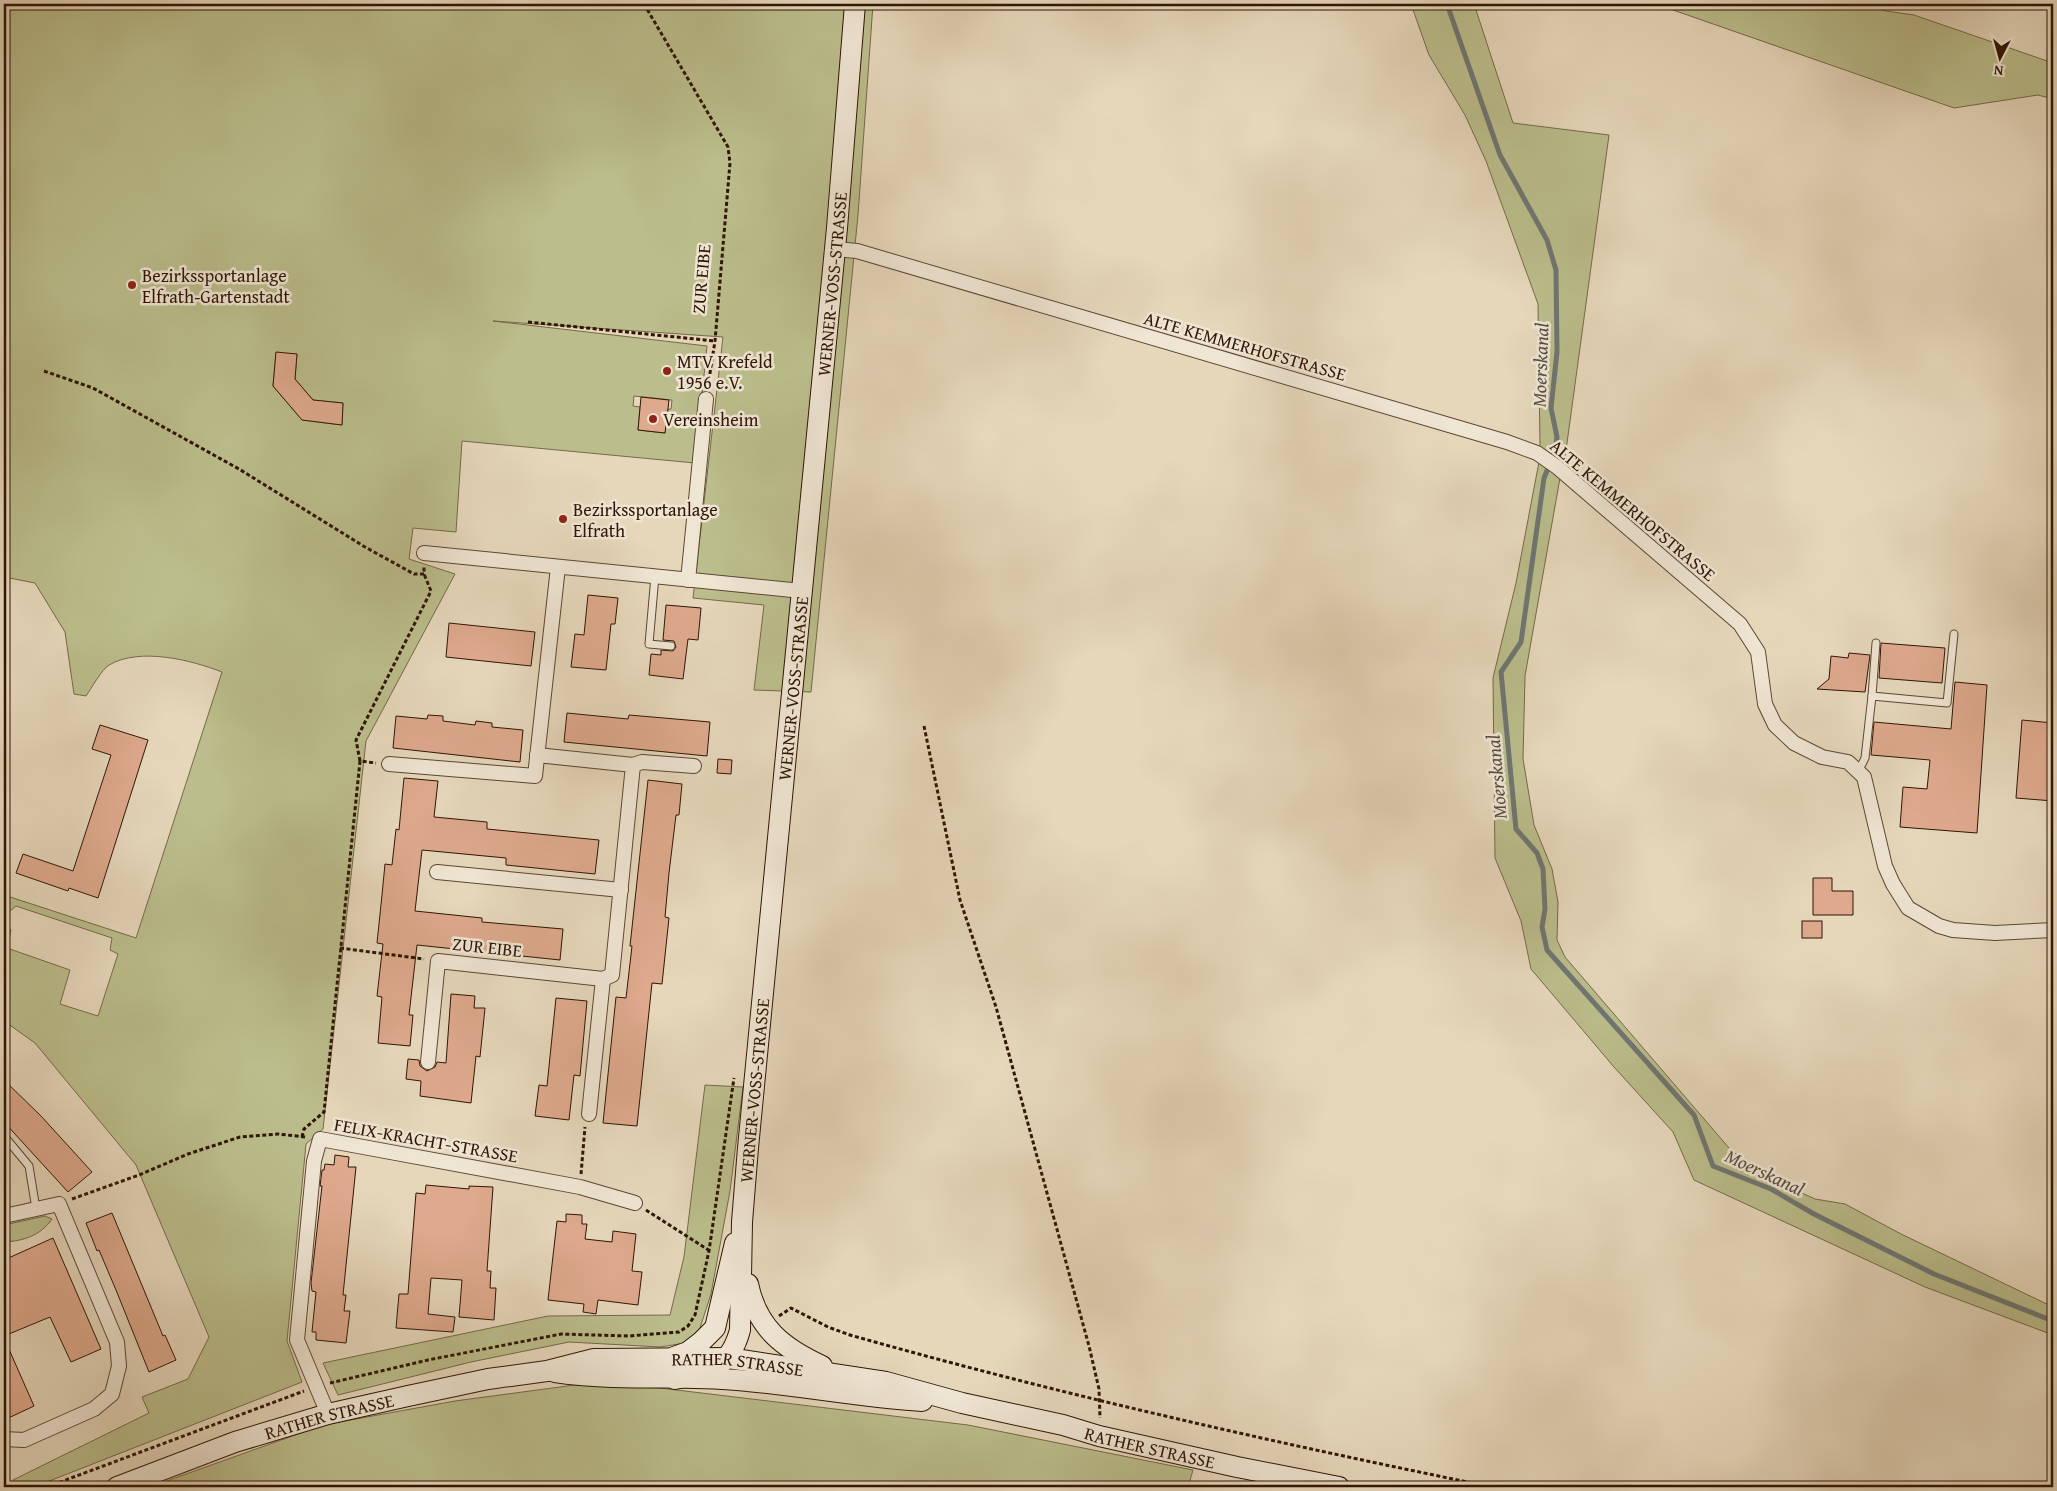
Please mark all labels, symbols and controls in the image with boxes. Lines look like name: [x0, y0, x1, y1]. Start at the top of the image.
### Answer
north arrow: [1974, 32, 2024, 82]
text: N: [1992, 60, 2004, 81]
street label: WERNER-VOSS-STRASSE: [809, 191, 853, 377]
street label: ZUR EIBE: [685, 243, 717, 315]
place label: Bezirkssportanlage Elfrath-Gartenstadt: [142, 262, 290, 310]
marker: Bezirkssportanlage Elfrath-Gartenstadt: [126, 279, 138, 291]
street label: ALTE KEMMERHOFSTRASSE: [1141, 304, 1349, 388]
water label: Moerskanal: [1525, 322, 1555, 408]
place label: MTV Krefeld 1956 e.V.: [677, 348, 773, 396]
marker: MTV Krefeld 1956 e.V.: [661, 365, 673, 377]
place label: Vereinsheim: [663, 406, 759, 433]
marker: Vereinsheim: [647, 413, 659, 425]
street label: ALTE KEMMERHOFSTRASSE: [1544, 433, 1722, 587]
place label: Bezirkssportanlage Elfrath: [573, 496, 718, 544]
marker: Bezirkssportanlage Elfrath: [557, 513, 569, 525]
street label: WERNER-VOSS-STRASSE: [770, 595, 815, 782]
water label: Moerskanal: [1478, 733, 1514, 820]
street label: ZUR EIBE: [451, 930, 523, 964]
street label: WERNER-VOSS-STRASSE: [732, 997, 776, 1183]
street label: FELIX-KRACHT-STRASSE: [332, 1111, 520, 1169]
water label: Moerskanal: [1721, 1141, 1809, 1203]
street label: RATHER STRASSE: [671, 1344, 805, 1383]
street label: RATHER STRASSE: [261, 1386, 396, 1446]
street label: RATHER STRASSE: [1081, 1419, 1218, 1475]

